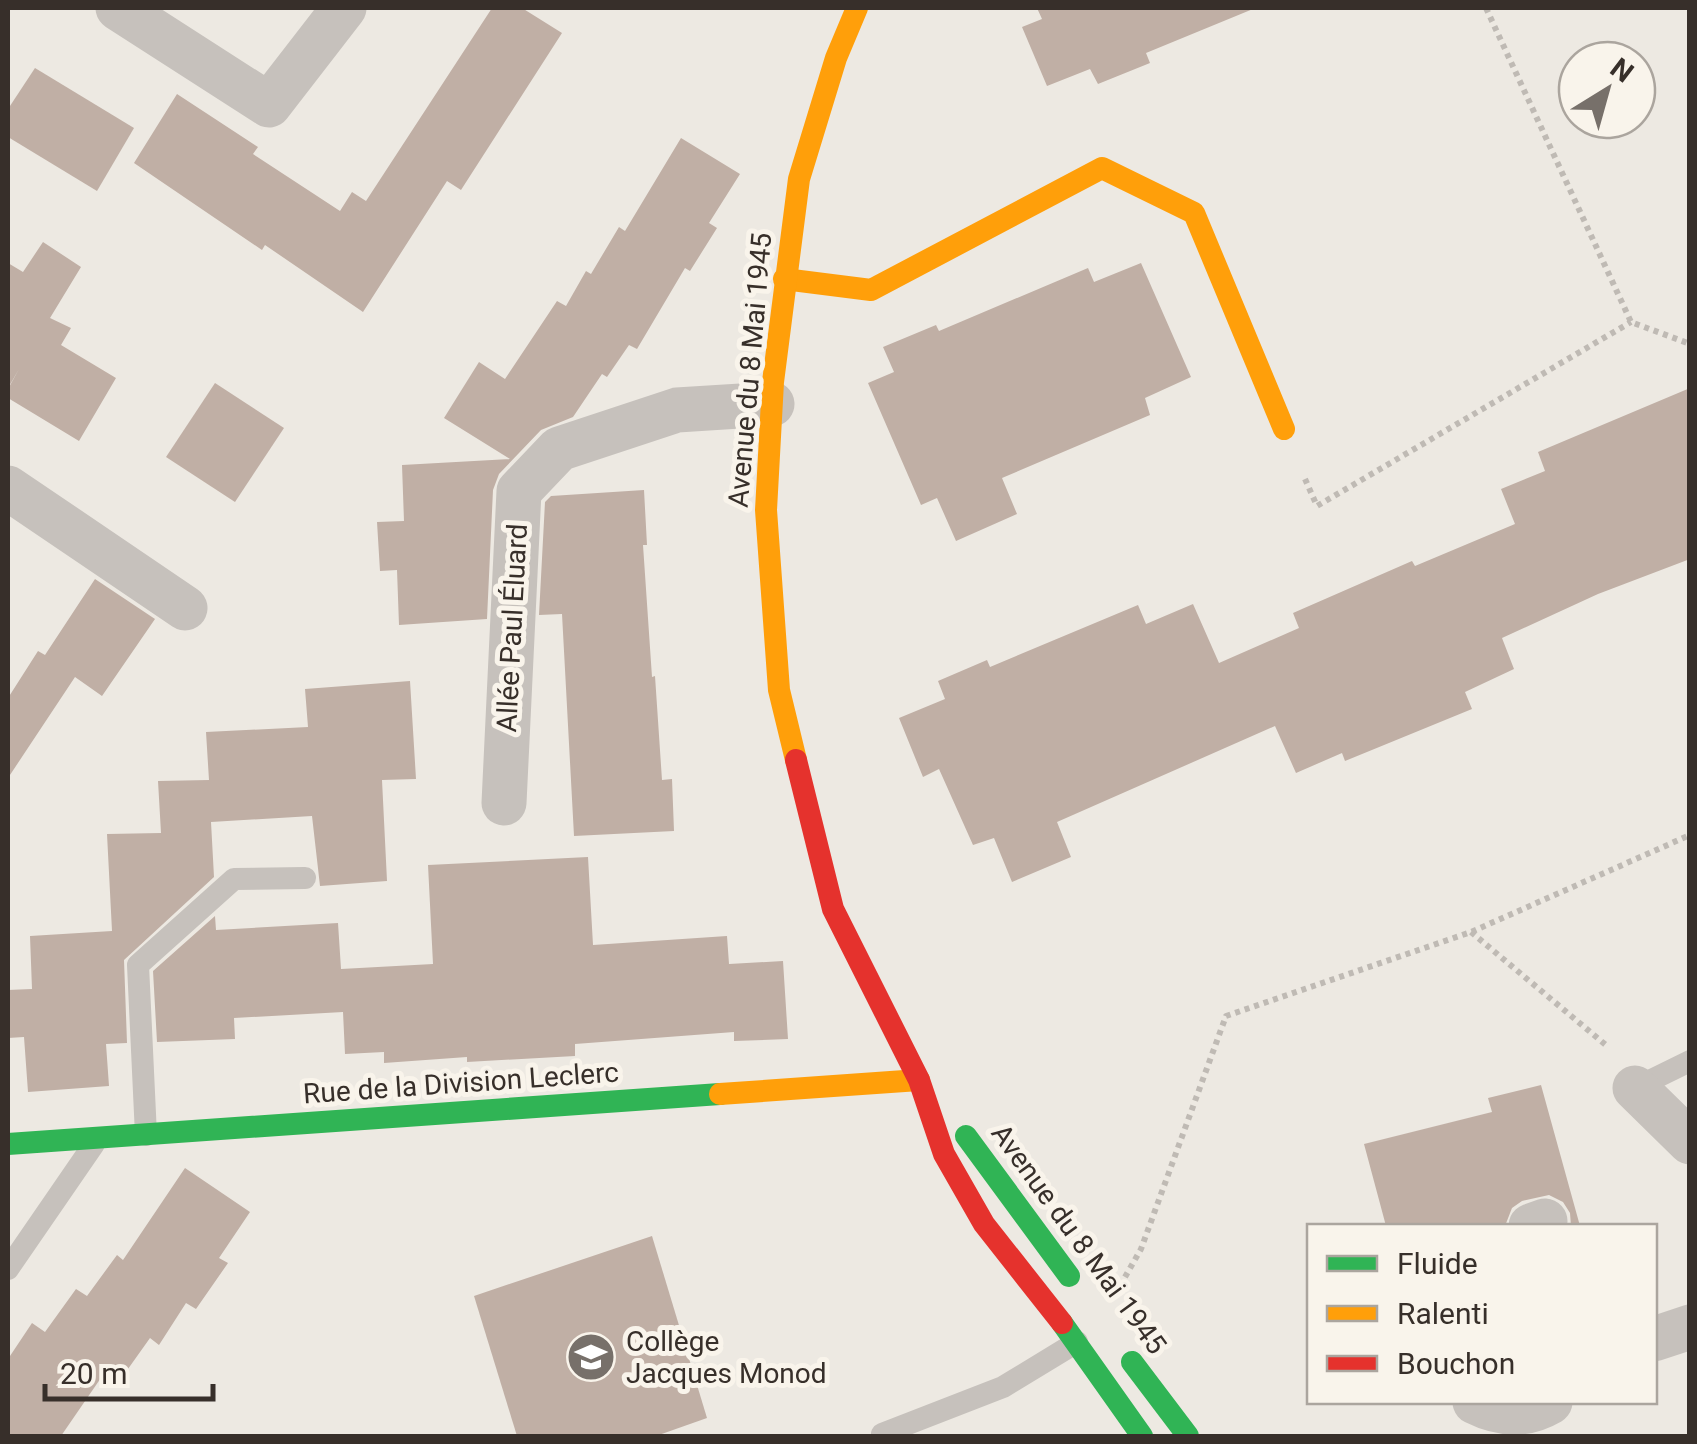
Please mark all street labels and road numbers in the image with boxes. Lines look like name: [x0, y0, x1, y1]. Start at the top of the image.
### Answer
street label: Avenue du 8 Mai 1945: [722, 231, 778, 509]
street label: Allée Paul Éluard: [490, 523, 534, 733]
street label: Rue de la Division Leclerc: [302, 1056, 620, 1110]
street label: Avenue du 8 Mai 1945: [985, 1118, 1173, 1360]

